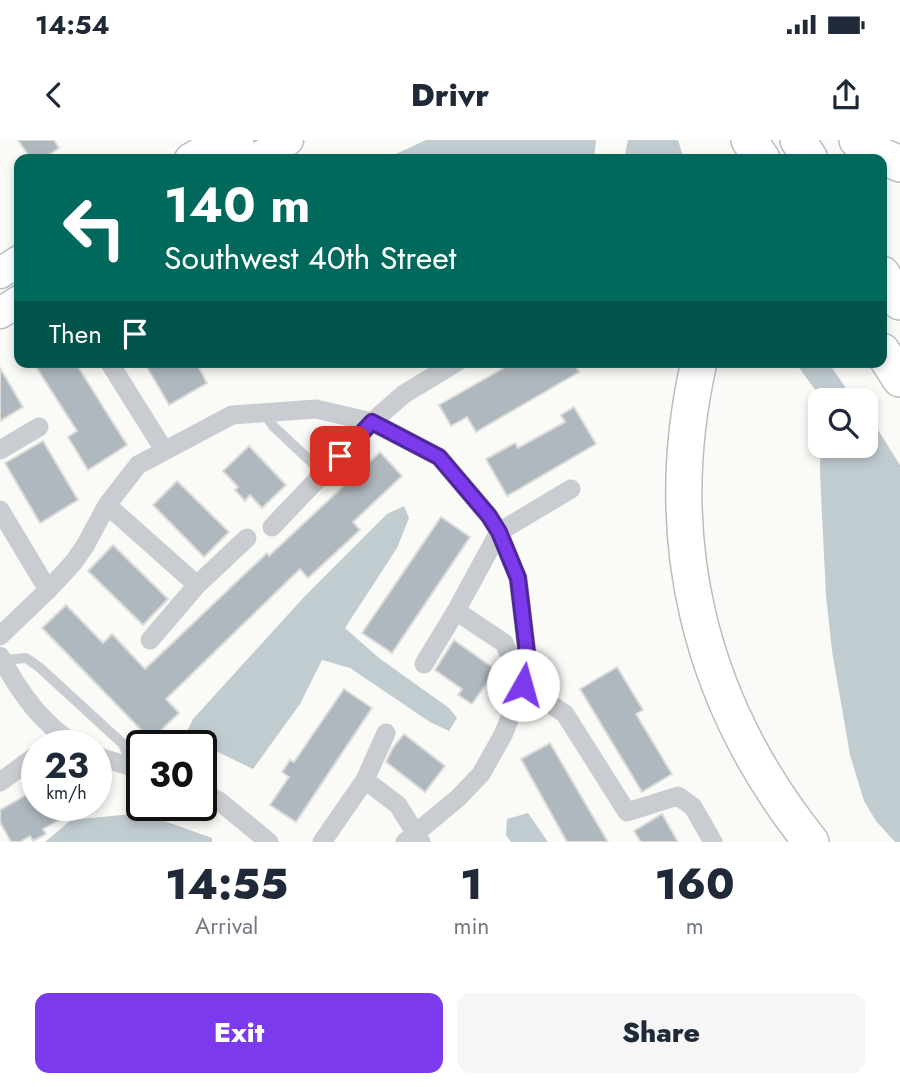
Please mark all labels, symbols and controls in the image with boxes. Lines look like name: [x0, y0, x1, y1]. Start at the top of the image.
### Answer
text: 14:54: [35, 6, 110, 44]
text: Drivr: [411, 72, 489, 118]
icon: back: [35, 76, 73, 114]
icon: share: [827, 76, 865, 114]
text: 140 m: [164, 170, 310, 240]
icon: left: [49, 182, 140, 273]
text: Southwest 40th Street: [164, 235, 456, 281]
text: Then: [49, 315, 102, 353]
icon: arrive: [116, 315, 154, 353]
map controls: [808, 388, 878, 458]
button: search: [808, 388, 878, 458]
pin: [310, 426, 370, 486]
icon: arrive: [321, 437, 359, 475]
position arrow: [486, 648, 560, 722]
speed limit sign: 30: [126, 730, 217, 821]
text: 23: [44, 741, 89, 791]
text: km/h: [46, 780, 87, 806]
text: 14:55: [165, 854, 288, 915]
text: 1: [460, 854, 483, 915]
text: 160: [655, 854, 735, 915]
text: Arrival: [195, 909, 258, 943]
text: min: [453, 909, 489, 943]
text: m: [686, 909, 704, 943]
button: Exit: [35, 993, 443, 1073]
button: Share: [457, 993, 865, 1073]

